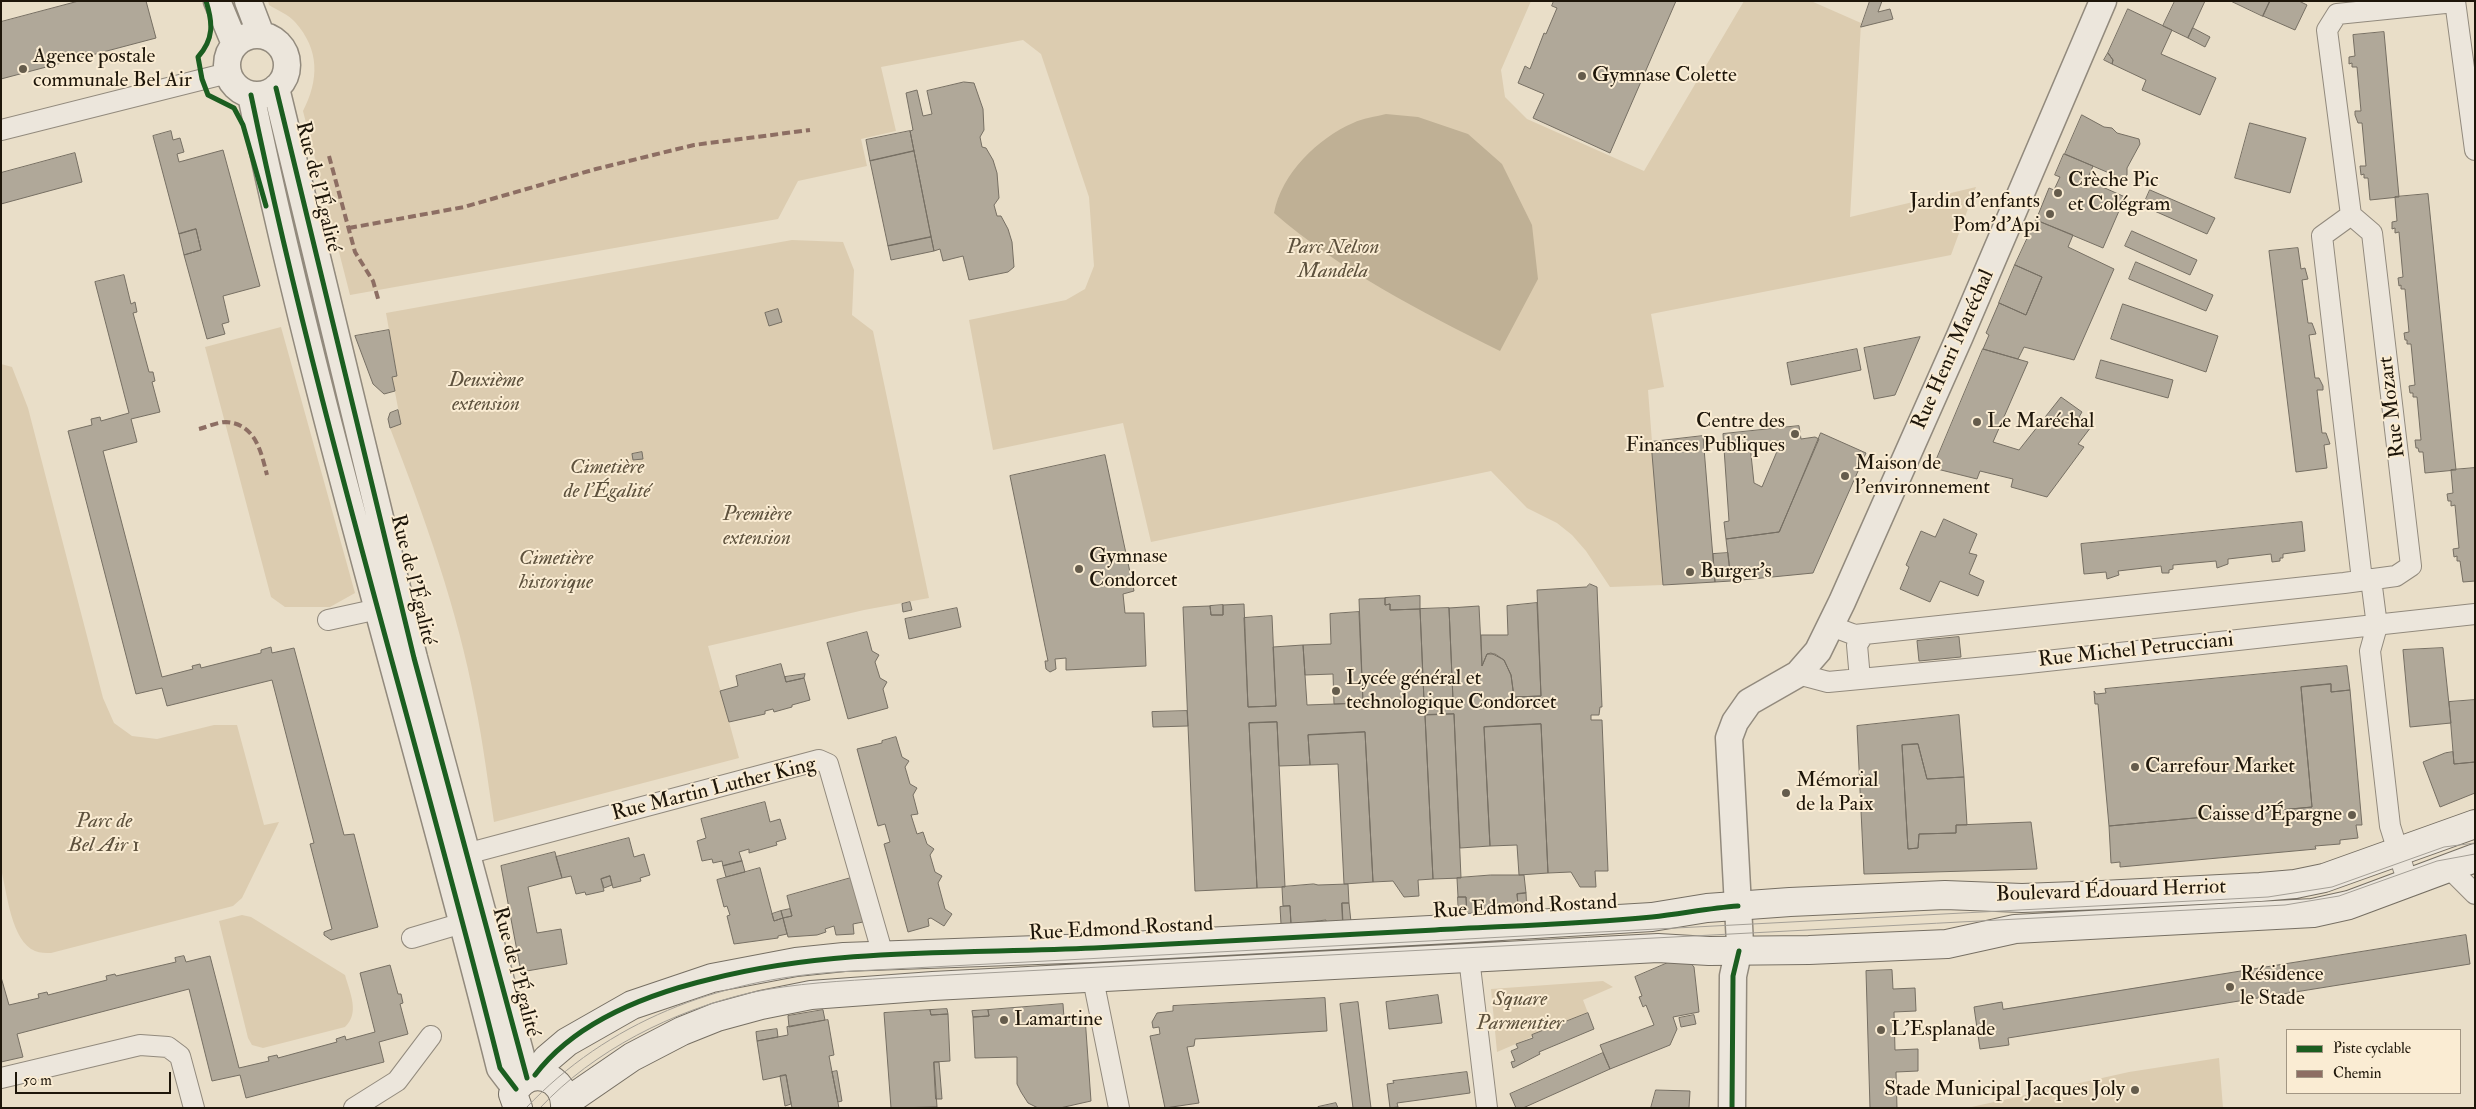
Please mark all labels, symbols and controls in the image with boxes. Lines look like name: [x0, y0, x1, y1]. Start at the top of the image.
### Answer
place label: Agence postale communale Bel Air: [33, 44, 192, 94]
marker: Agence postale communale Bel Air: [17, 63, 29, 75]
place label: Gymnase Colette: [1592, 63, 1737, 89]
marker: Gymnase Colette: [1576, 70, 1588, 82]
street label: Rue de l'Égalité: [289, 119, 345, 255]
place label: Crèche Pic et Colégram: [2068, 168, 2171, 218]
marker: Crèche Pic et Colégram: [2052, 187, 2064, 199]
place label: Jardin d'enfants Pom'd'Api: [1910, 189, 2040, 239]
marker: Jardin d'enfants Pom'd'Api: [2044, 208, 2056, 220]
park label: Parc Nelson Mandela: [1287, 235, 1379, 285]
street label: Rue Henri Maréchal: [1907, 266, 2001, 434]
street label: Rue Mozart: [2374, 355, 2412, 459]
park label: Deuxième extension: [449, 368, 523, 418]
place label: Centre des Finances Publiques: [1625, 409, 1785, 459]
place label: Le Maréchal: [1987, 409, 2094, 435]
marker: Le Maréchal: [1971, 416, 1983, 428]
marker: Centre des Finances Publiques: [1789, 428, 1801, 440]
place label: Maison de l'environnement: [1855, 451, 1990, 501]
park label: Cimetière de l'Égalité: [564, 455, 650, 505]
marker: Maison de l'environnement: [1839, 470, 1851, 482]
park label: Première extension: [722, 502, 792, 552]
street label: Rue de l'Égalité: [384, 512, 440, 648]
place label: Gymnase Condorcet: [1089, 544, 1178, 594]
park label: Cimetière historique: [519, 546, 593, 596]
place label: Burger's: [1700, 559, 1772, 585]
marker: Gymnase Condorcet: [1073, 563, 1085, 575]
marker: Burger's: [1684, 566, 1696, 578]
street label: Rue Michel Petrucciani: [2037, 628, 2235, 674]
place label: Lycée général et technologique Condorcet: [1346, 666, 1557, 716]
marker: Lycée général et technologique Condorcet: [1330, 685, 1342, 697]
street label: Rue Martin Luther King: [609, 752, 819, 828]
place label: Carrefour Market: [2145, 754, 2295, 780]
marker: Carrefour Market: [2129, 761, 2141, 773]
place label: Mémorial de la Paix: [1796, 768, 1878, 818]
marker: Mémorial de la Paix: [1780, 787, 1792, 799]
place label: Caisse d'Épargne: [2197, 802, 2342, 828]
park label: Parc de Bel Air 1: [68, 809, 140, 859]
marker: Caisse d'Épargne: [2346, 809, 2358, 821]
street label: Boulevard Édouard Herriot: [1996, 875, 2226, 909]
street label: Rue Edmond Rostand: [1432, 891, 1618, 925]
street label: Rue de l'Égalité: [486, 904, 544, 1040]
street label: Rue Edmond Rostand: [1028, 913, 1214, 947]
place label: Résidence le Stade: [2240, 962, 2323, 1012]
marker: Résidence le Stade: [2224, 981, 2236, 993]
park label: Square Parmentier: [1476, 987, 1564, 1037]
place label: Lamartine: [1014, 1007, 1103, 1033]
marker: Lamartine: [998, 1014, 1010, 1026]
place label: L'Esplanade: [1891, 1017, 1995, 1043]
marker: L'Esplanade: [1875, 1024, 1887, 1036]
legend: [2286, 1029, 2461, 1094]
text: Piste cyclable: [2333, 1039, 2411, 1058]
scale bar: [18, 1062, 174, 1094]
text: Chemin: [2333, 1064, 2382, 1083]
text: 50 m: [23, 1071, 52, 1090]
place label: Stade Municipal Jacques Joly: [1884, 1077, 2125, 1103]
marker: Stade Municipal Jacques Joly: [2129, 1084, 2141, 1096]

